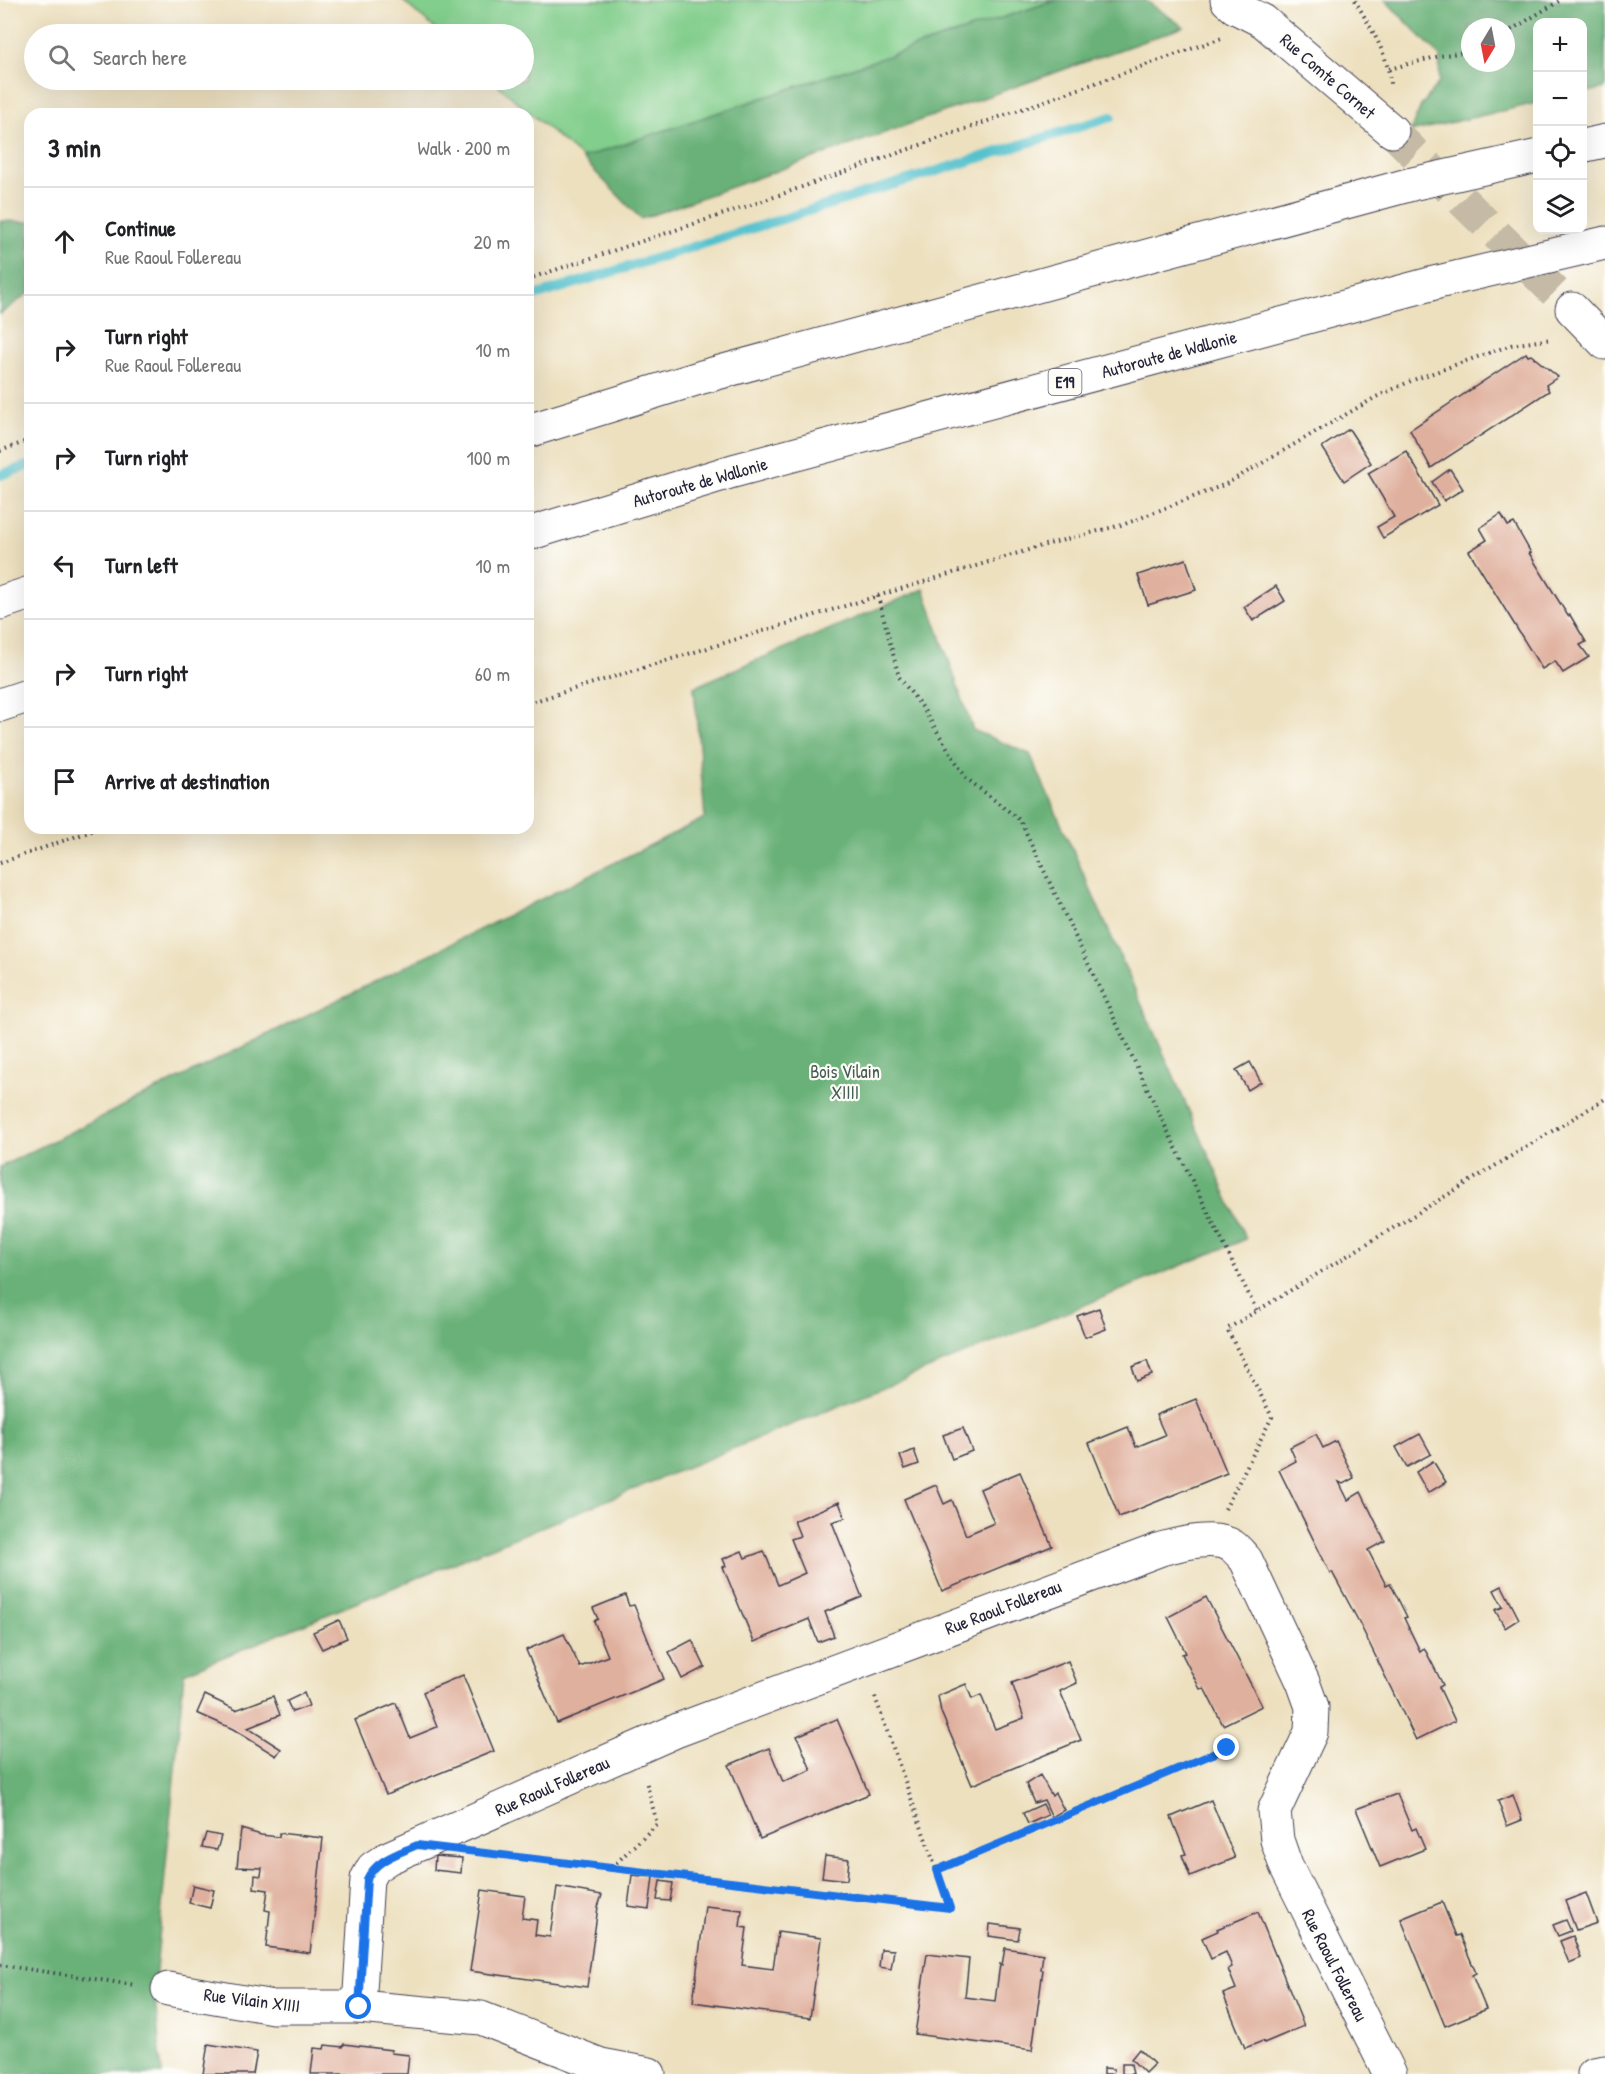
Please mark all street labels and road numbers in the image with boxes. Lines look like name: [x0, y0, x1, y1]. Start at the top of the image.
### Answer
street label: Rue Comte Cornet: [1275, 28, 1382, 125]
street label: Autoroute de Wallonie: [1099, 324, 1239, 384]
road number: E19: [1048, 369, 1082, 395]
street label: Autoroute de Wallonie: [630, 451, 770, 513]
street label: Rue Raoul Follereau: [941, 1573, 1065, 1641]
street label: Rue Raoul Follereau: [491, 1750, 613, 1822]
street label: Rue Raoul Follereau: [1296, 1905, 1374, 2025]
street label: Rue Vilain XIIII: [202, 1982, 302, 2018]

